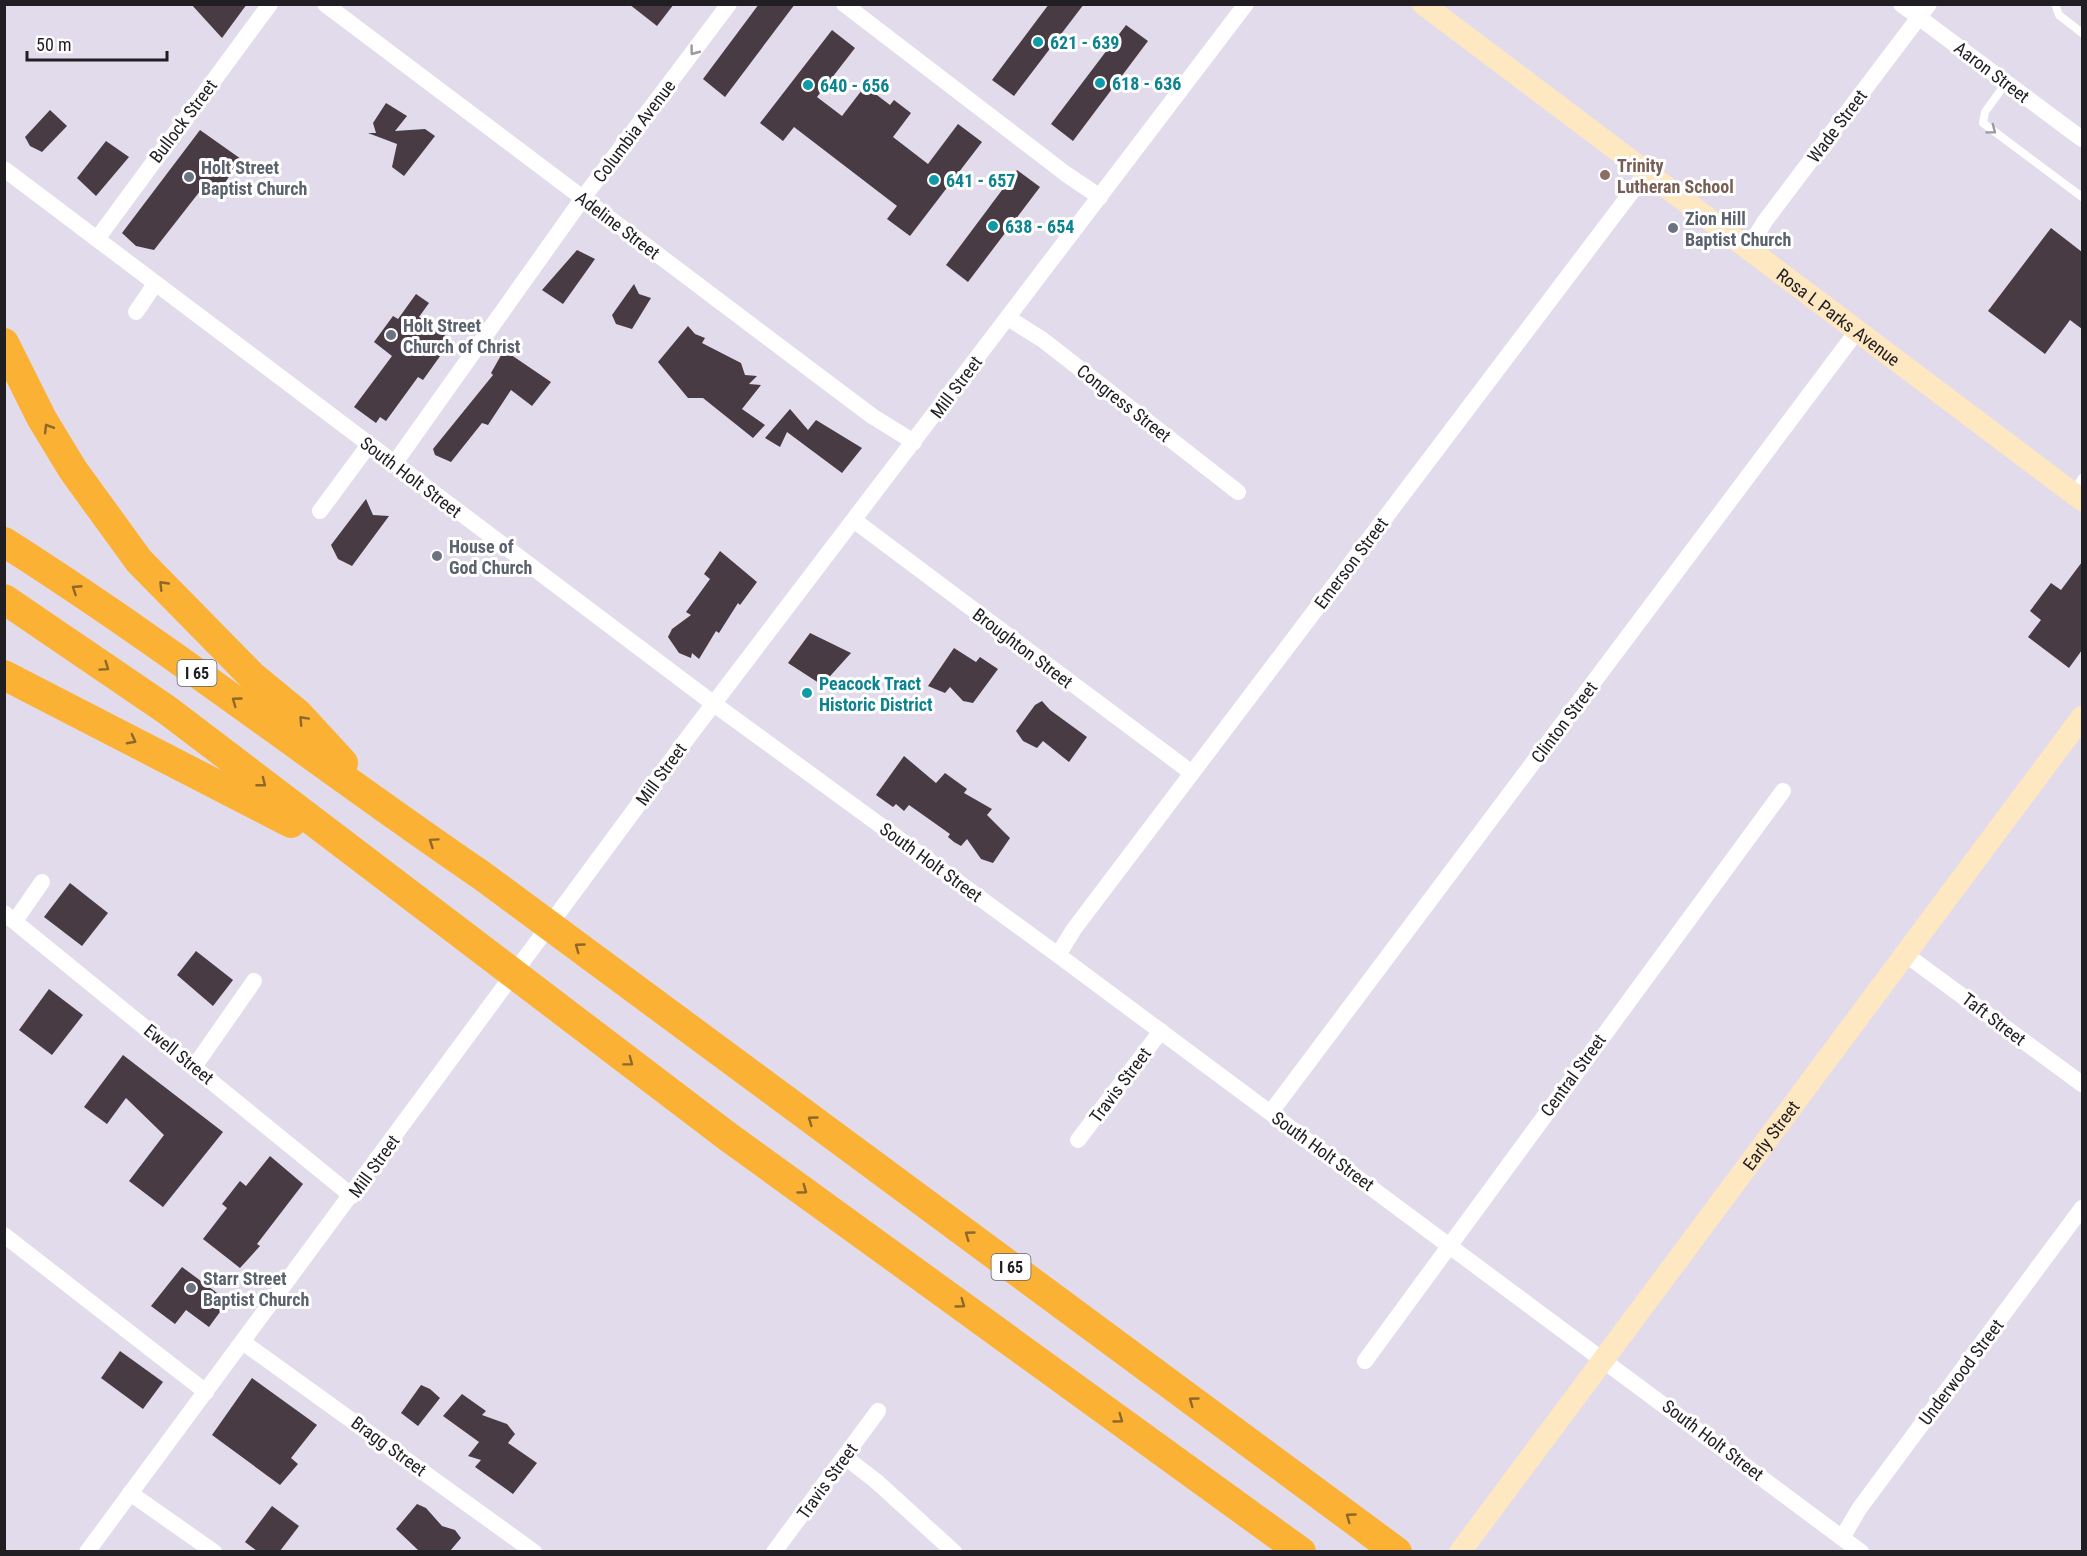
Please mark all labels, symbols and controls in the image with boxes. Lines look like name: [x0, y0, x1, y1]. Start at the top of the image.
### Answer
scale bar: [27, 24, 166, 62]
place label: 621 - 639: [1050, 32, 1119, 53]
text: 50 m: [36, 34, 71, 55]
marker: 621 - 639: [1031, 35, 1045, 49]
street label: Aaron Street: [1950, 37, 2034, 107]
one-way arrow: [690, 45, 701, 56]
place label: 618 - 636: [1112, 73, 1181, 94]
street label: Bullock Street: [145, 75, 221, 167]
street label: Columbia Avenue: [589, 75, 679, 187]
place label: 640 - 656: [820, 75, 889, 96]
marker: 618 - 636: [1093, 76, 1107, 90]
marker: 640 - 656: [801, 78, 815, 92]
street label: Wade Street: [1803, 85, 1871, 167]
one-way arrow: [1985, 122, 1996, 133]
place label: Trinity Lutheran School: [1617, 155, 1734, 197]
place label: Holt Street Baptist Church: [201, 157, 307, 199]
marker: Trinity Lutheran School: [1598, 168, 1612, 182]
marker: Holt Street Baptist Church: [182, 170, 196, 184]
place label: 641 - 657: [946, 170, 1015, 191]
marker: 641 - 657: [927, 173, 941, 187]
street label: Adeline Street: [572, 187, 664, 263]
place label: Zion Hill Baptist Church: [1685, 208, 1791, 250]
place label: 638 - 654: [1005, 216, 1074, 237]
marker: 638 - 654: [986, 219, 1000, 233]
marker: Zion Hill Baptist Church: [1666, 221, 1680, 235]
street label: Rosa L Parks Avenue: [1773, 264, 1904, 370]
place label: Holt Street Church of Christ: [403, 315, 521, 357]
marker: Holt Street Church of Christ: [384, 328, 398, 342]
street label: Mill Street: [926, 352, 986, 422]
street label: Congress Street: [1073, 360, 1175, 446]
one-way arrow: [44, 424, 55, 434]
street label: South Holt Street: [356, 432, 466, 522]
street label: Emerson Street: [1310, 513, 1392, 613]
place label: House of God Church: [449, 536, 532, 578]
marker: House of God Church: [430, 549, 444, 563]
one-way arrow: [159, 582, 170, 593]
one-way arrow: [72, 585, 83, 596]
street label: Broughton Street: [969, 604, 1077, 692]
one-way arrow: [98, 660, 109, 671]
road number: I 65: [178, 660, 216, 686]
place label: Peacock Tract Historic District: [819, 673, 933, 715]
street label: Clinton Street: [1527, 677, 1601, 767]
marker: Peacock Tract Historic District: [800, 686, 814, 700]
one-way arrow: [232, 697, 243, 708]
one-way arrow: [300, 716, 311, 727]
one-way arrow: [125, 732, 136, 744]
street label: Mill Street: [631, 739, 691, 809]
one-way arrow: [255, 775, 266, 786]
street label: South Holt Street: [876, 818, 986, 906]
one-way arrow: [429, 838, 439, 850]
one-way arrow: [574, 943, 585, 954]
street label: Taft Street: [1958, 988, 2030, 1050]
street label: Ewell Street: [140, 1020, 218, 1088]
street label: Central Street: [1536, 1030, 1610, 1120]
street label: Travis Street: [1085, 1043, 1155, 1127]
one-way arrow: [622, 1055, 633, 1066]
street label: Early Street: [1738, 1096, 1803, 1174]
street label: South Holt Street: [1268, 1107, 1378, 1195]
one-way arrow: [807, 1116, 818, 1127]
street label: Mill Street: [344, 1131, 404, 1201]
one-way arrow: [796, 1183, 807, 1194]
one-way arrow: [964, 1232, 975, 1243]
road number: I 65: [992, 1254, 1030, 1280]
place label: Starr Street Baptist Church: [203, 1268, 309, 1310]
marker: Starr Street Baptist Church: [184, 1281, 198, 1295]
one-way arrow: [954, 1297, 965, 1308]
street label: Underwood Street: [1914, 1315, 2008, 1429]
street label: South Holt Street: [1658, 1395, 1768, 1485]
one-way arrow: [1189, 1397, 1200, 1408]
street label: Bragg Street: [347, 1412, 431, 1480]
one-way arrow: [1112, 1412, 1123, 1423]
street label: Travis Street: [792, 1439, 862, 1523]
one-way arrow: [1346, 1513, 1357, 1524]

